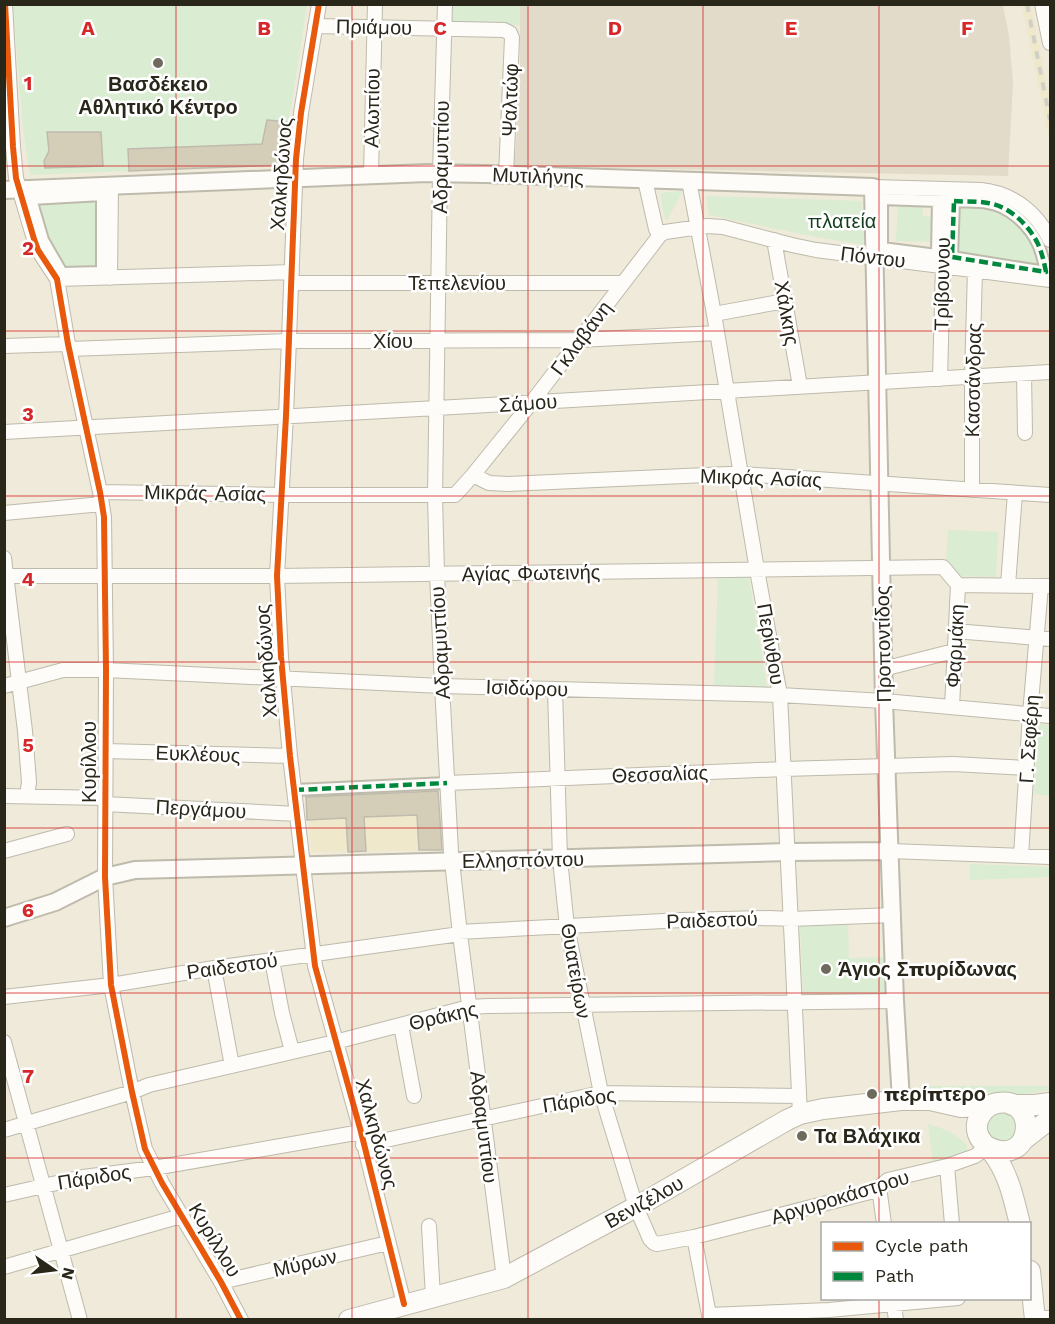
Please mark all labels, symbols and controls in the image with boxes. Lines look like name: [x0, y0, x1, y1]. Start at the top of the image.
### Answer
street label: Πριάμου: [336, 14, 412, 40]
text: A: [81, 16, 95, 40]
text: B: [257, 16, 271, 40]
text: C: [433, 16, 447, 40]
text: D: [608, 16, 622, 40]
text: E: [785, 16, 797, 40]
text: F: [961, 16, 973, 40]
marker: Βασδέκειο Αθλητικό Κέντρο: [151, 56, 165, 70]
street label: Ψαλτώφ: [497, 63, 523, 137]
street label: Αλωπίου: [359, 68, 385, 148]
text: 1: [24, 71, 32, 95]
place label: Βασδέκειο Αθλητικό Κέντρο: [78, 72, 238, 119]
street label: Αδραμυττίου: [428, 100, 454, 214]
street label: Χαλκηδώνος: [265, 116, 297, 231]
street label: Μυτιλήνης: [492, 162, 585, 190]
park label: πλατεία: [808, 209, 876, 233]
text: 2: [22, 236, 34, 260]
street label: Τρίβουνου: [929, 237, 955, 331]
street label: Πόντου: [839, 241, 907, 273]
street label: Τεπελενίου: [408, 271, 506, 295]
street label: Χάλκης: [769, 279, 805, 348]
street label: Γκλαβάνη: [545, 296, 617, 380]
street label: Κασσάνδρας: [960, 322, 986, 438]
street label: Χίου: [373, 329, 413, 353]
street label: Σάμου: [498, 389, 558, 417]
text: 3: [22, 402, 34, 426]
street label: Μικράς Ασίας: [700, 464, 823, 492]
street label: Μικράς Ασίας: [144, 480, 266, 506]
street label: Αγίας Φωτεινής: [461, 560, 601, 586]
text: 4: [22, 567, 35, 591]
street label: Προποντίδος: [870, 585, 896, 703]
street label: Αδραμυττίου: [425, 586, 455, 700]
street label: Περίνθου: [752, 601, 790, 687]
street label: Χαλκηδώνος: [250, 603, 282, 718]
street label: Φαρμάκη: [941, 603, 969, 689]
street label: Ισιδώρου: [485, 675, 569, 701]
street label: Γ. Σεφέρη: [1014, 694, 1044, 784]
street label: Κυρίλλου: [77, 721, 101, 803]
text: 5: [22, 733, 34, 757]
street label: Ευκλέους: [155, 741, 241, 767]
street label: Θεσσαλίας: [611, 760, 709, 788]
street label: Περγάμου: [155, 795, 247, 823]
street label: Ελλησπόντου: [462, 847, 584, 873]
text: 6: [22, 898, 34, 922]
street label: Ραιδεστού: [666, 906, 758, 934]
street label: Θυατείρων: [556, 921, 596, 1021]
street label: Ραιδεστού: [185, 948, 279, 984]
place label: Άγιος Σπυρίδωνας: [838, 957, 1017, 981]
marker: Άγιος Σπυρίδωνας: [819, 962, 833, 976]
street label: Θράκης: [407, 996, 480, 1035]
text: 7: [22, 1064, 34, 1088]
street label: Αδραμυττίου: [465, 1069, 503, 1185]
street label: Χαλκηδώνος: [351, 1076, 403, 1192]
street label: Πάριδος: [541, 1082, 618, 1118]
place label: περίπτερο: [884, 1082, 986, 1106]
marker: περίπτερο: [865, 1087, 879, 1101]
place label: Τα Βλάχικα: [814, 1124, 921, 1148]
marker: Τα Βλάχικα: [795, 1129, 809, 1143]
street label: Πάριδος: [56, 1159, 133, 1195]
street label: Αργυροκάστρου: [768, 1165, 912, 1229]
street label: Βενιζέλου: [600, 1171, 688, 1233]
street label: Κυρίλλου: [184, 1199, 246, 1281]
legend: [821, 1222, 1031, 1300]
text: Cycle path: [875, 1235, 969, 1256]
north arrow: [24, 1240, 84, 1300]
street label: Μύρων: [271, 1244, 339, 1282]
text: N: [57, 1265, 79, 1282]
text: Path: [875, 1265, 915, 1286]

